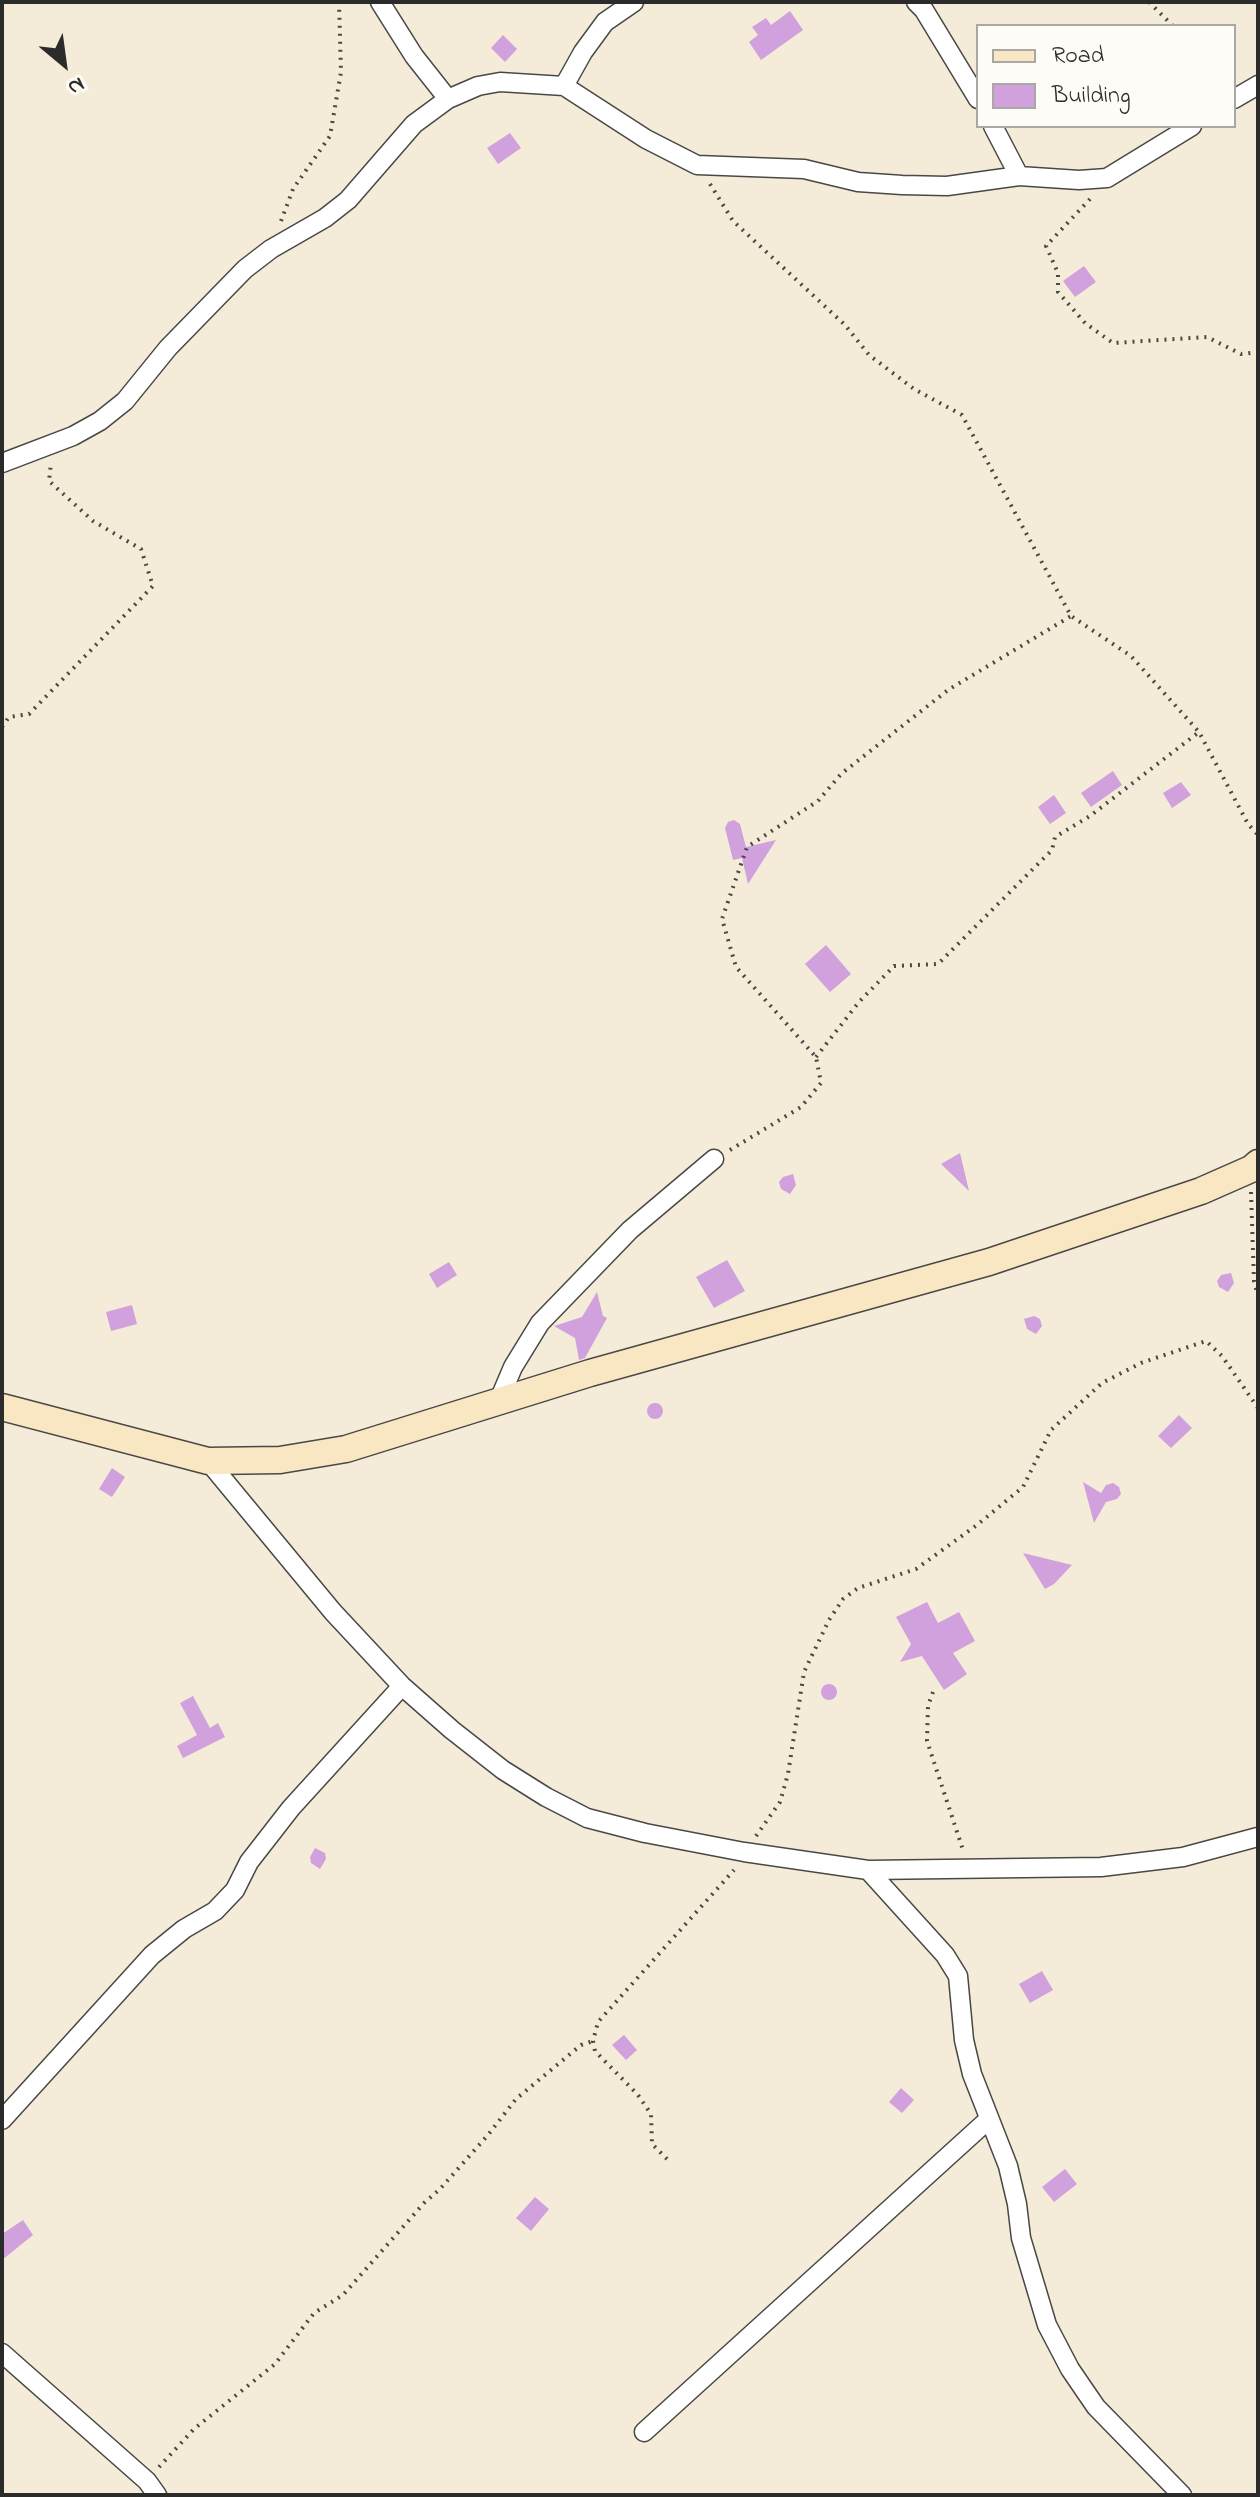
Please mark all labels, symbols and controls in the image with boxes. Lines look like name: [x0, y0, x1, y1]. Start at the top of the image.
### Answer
north arrow: [24, 24, 104, 104]
legend: [976, 24, 1236, 128]
text: Road: [1052, 39, 1104, 74]
text: N: [61, 67, 90, 103]
text: Building: [1052, 79, 1131, 114]

